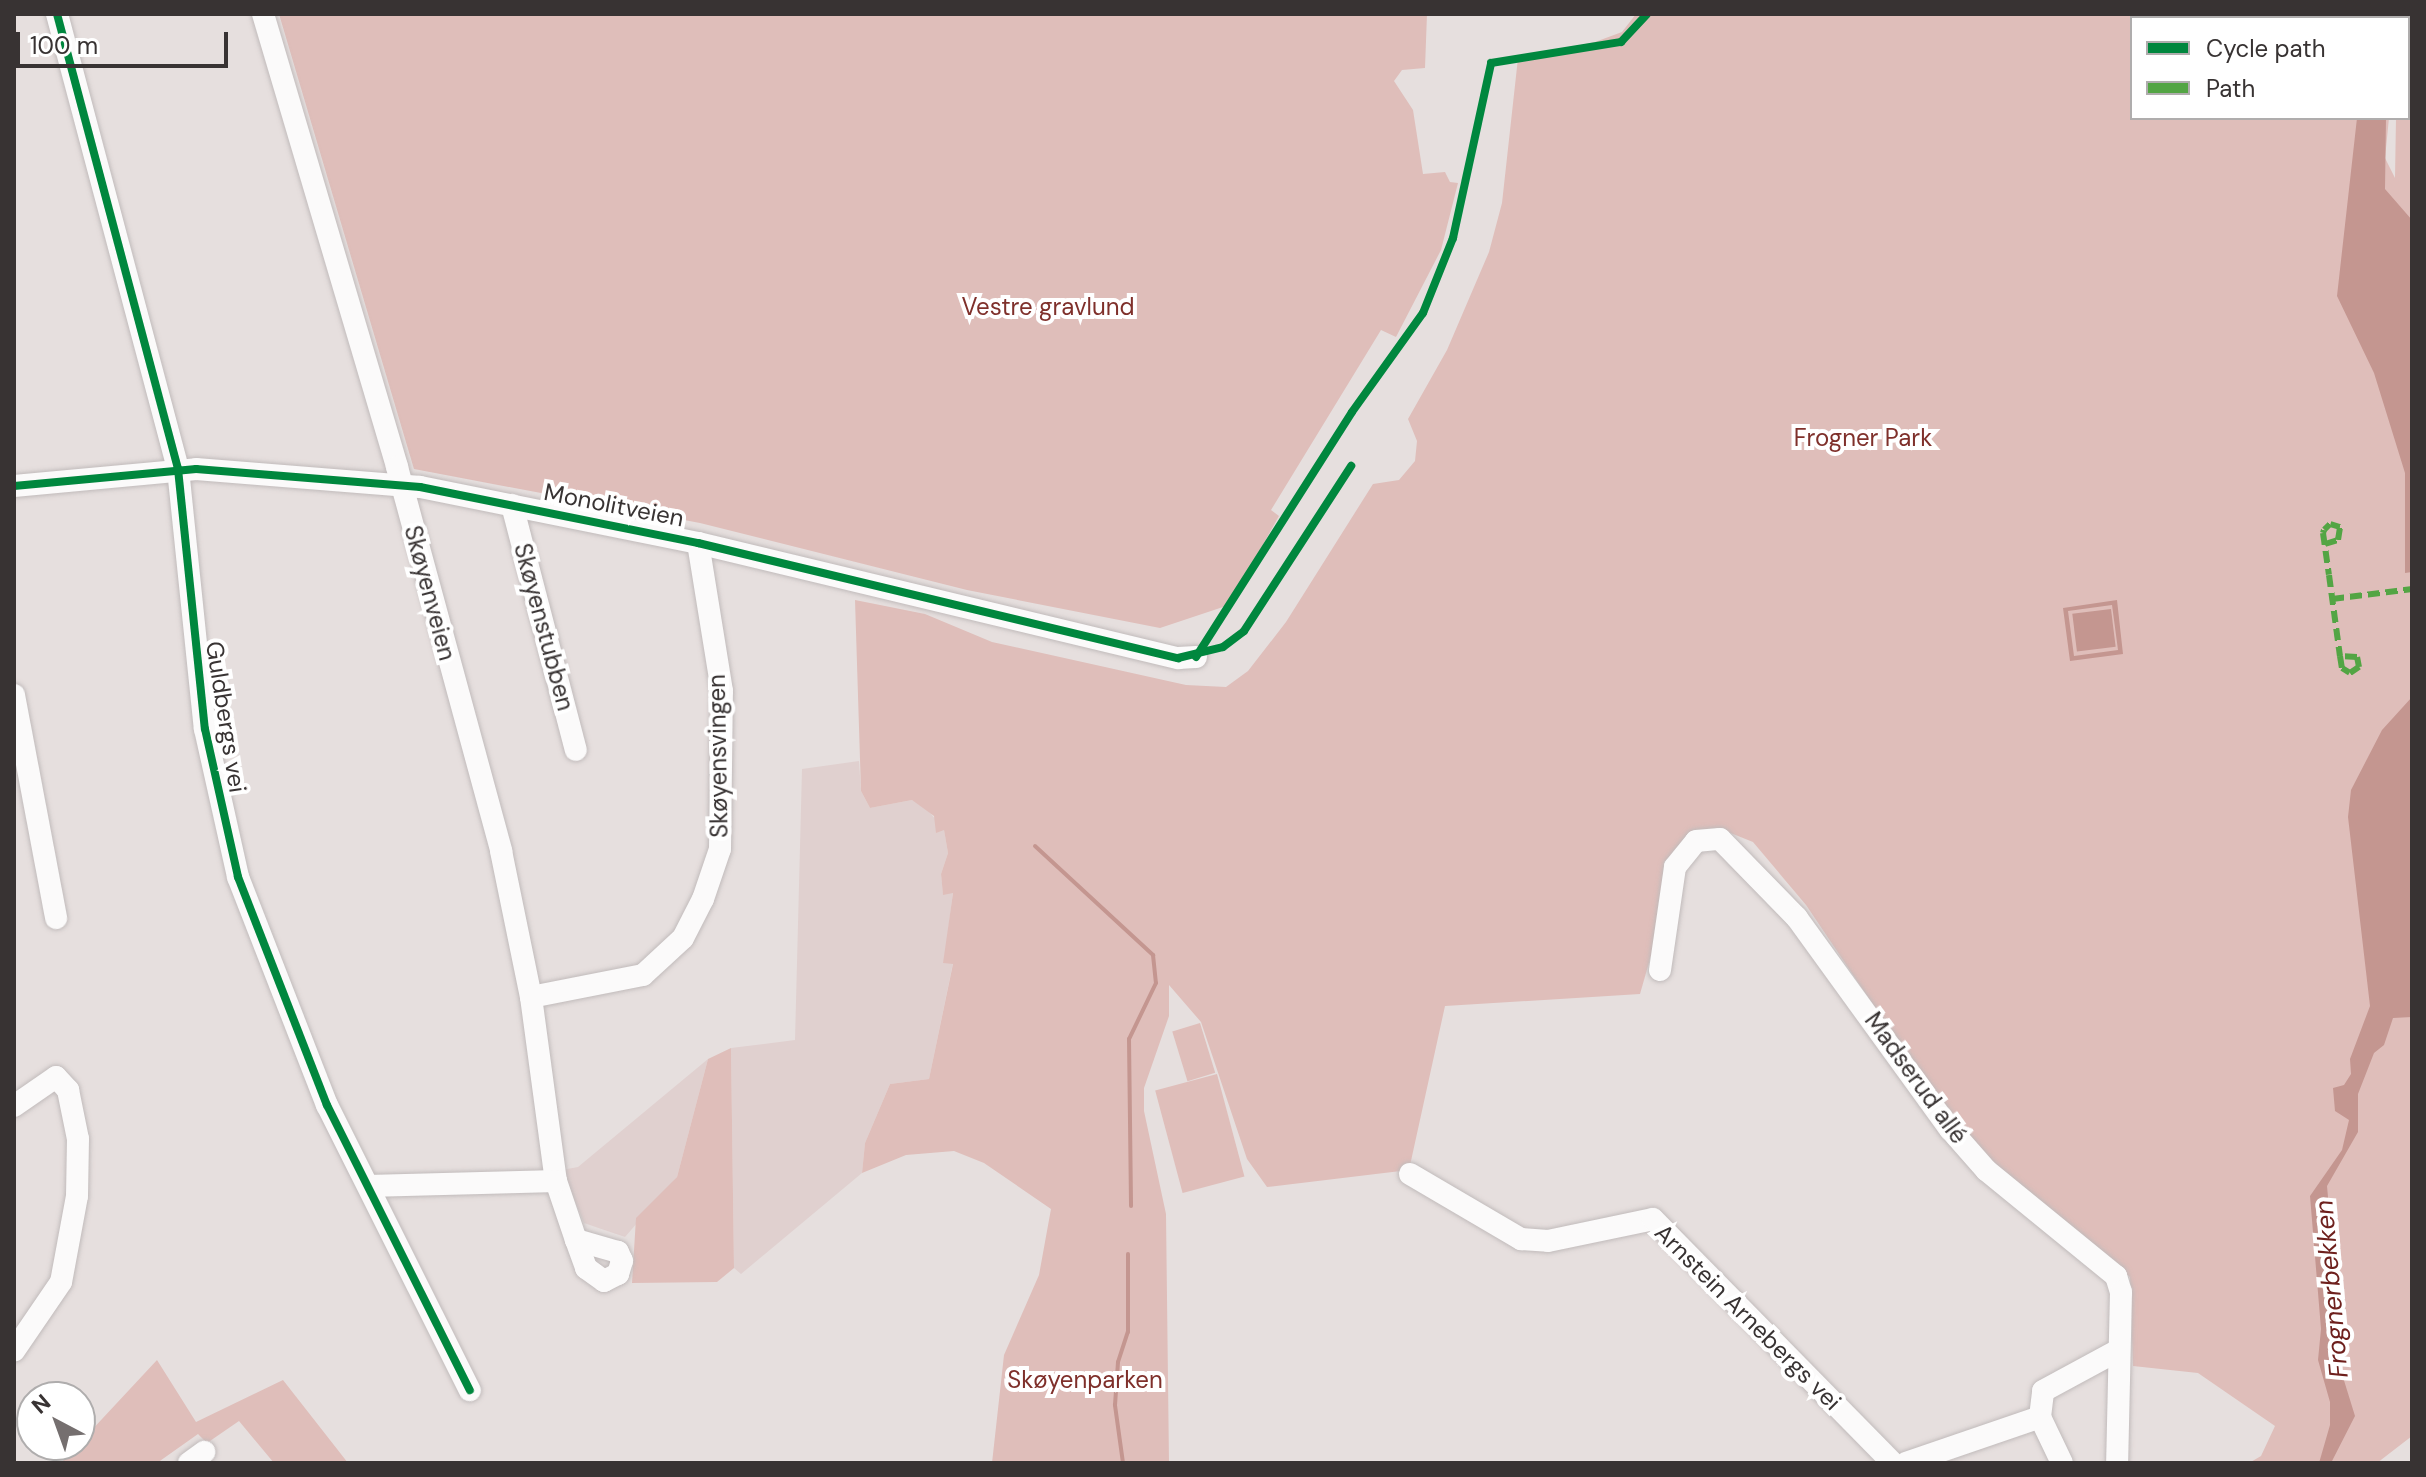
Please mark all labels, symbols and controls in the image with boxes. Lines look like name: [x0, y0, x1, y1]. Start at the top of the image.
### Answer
scale bar: [20, 16, 232, 66]
legend: [2130, 16, 2410, 120]
text: 100 m: [30, 30, 98, 61]
text: Cycle path: [2206, 33, 2325, 64]
text: Path: [2206, 73, 2255, 104]
park label: Vestre gravlund: [962, 293, 1134, 321]
park label: Frogner Park: [1794, 424, 1932, 452]
street label: Monolitveien: [542, 477, 686, 533]
street label: Skøyenveien: [398, 522, 462, 664]
street label: Skøyenstubben: [508, 540, 580, 714]
street label: Guldbergs vei: [200, 639, 252, 795]
street label: Skøyensvingen: [702, 674, 734, 838]
street label: Madserud allé: [1859, 1007, 1973, 1149]
water label: Frognerbekken: [2309, 1199, 2355, 1379]
street label: Arnstein Arnebergs vei: [1649, 1218, 1847, 1416]
park label: Skøyenparken: [1007, 1366, 1163, 1394]
north arrow: [16, 1381, 96, 1461]
text: N: [26, 1388, 57, 1420]

